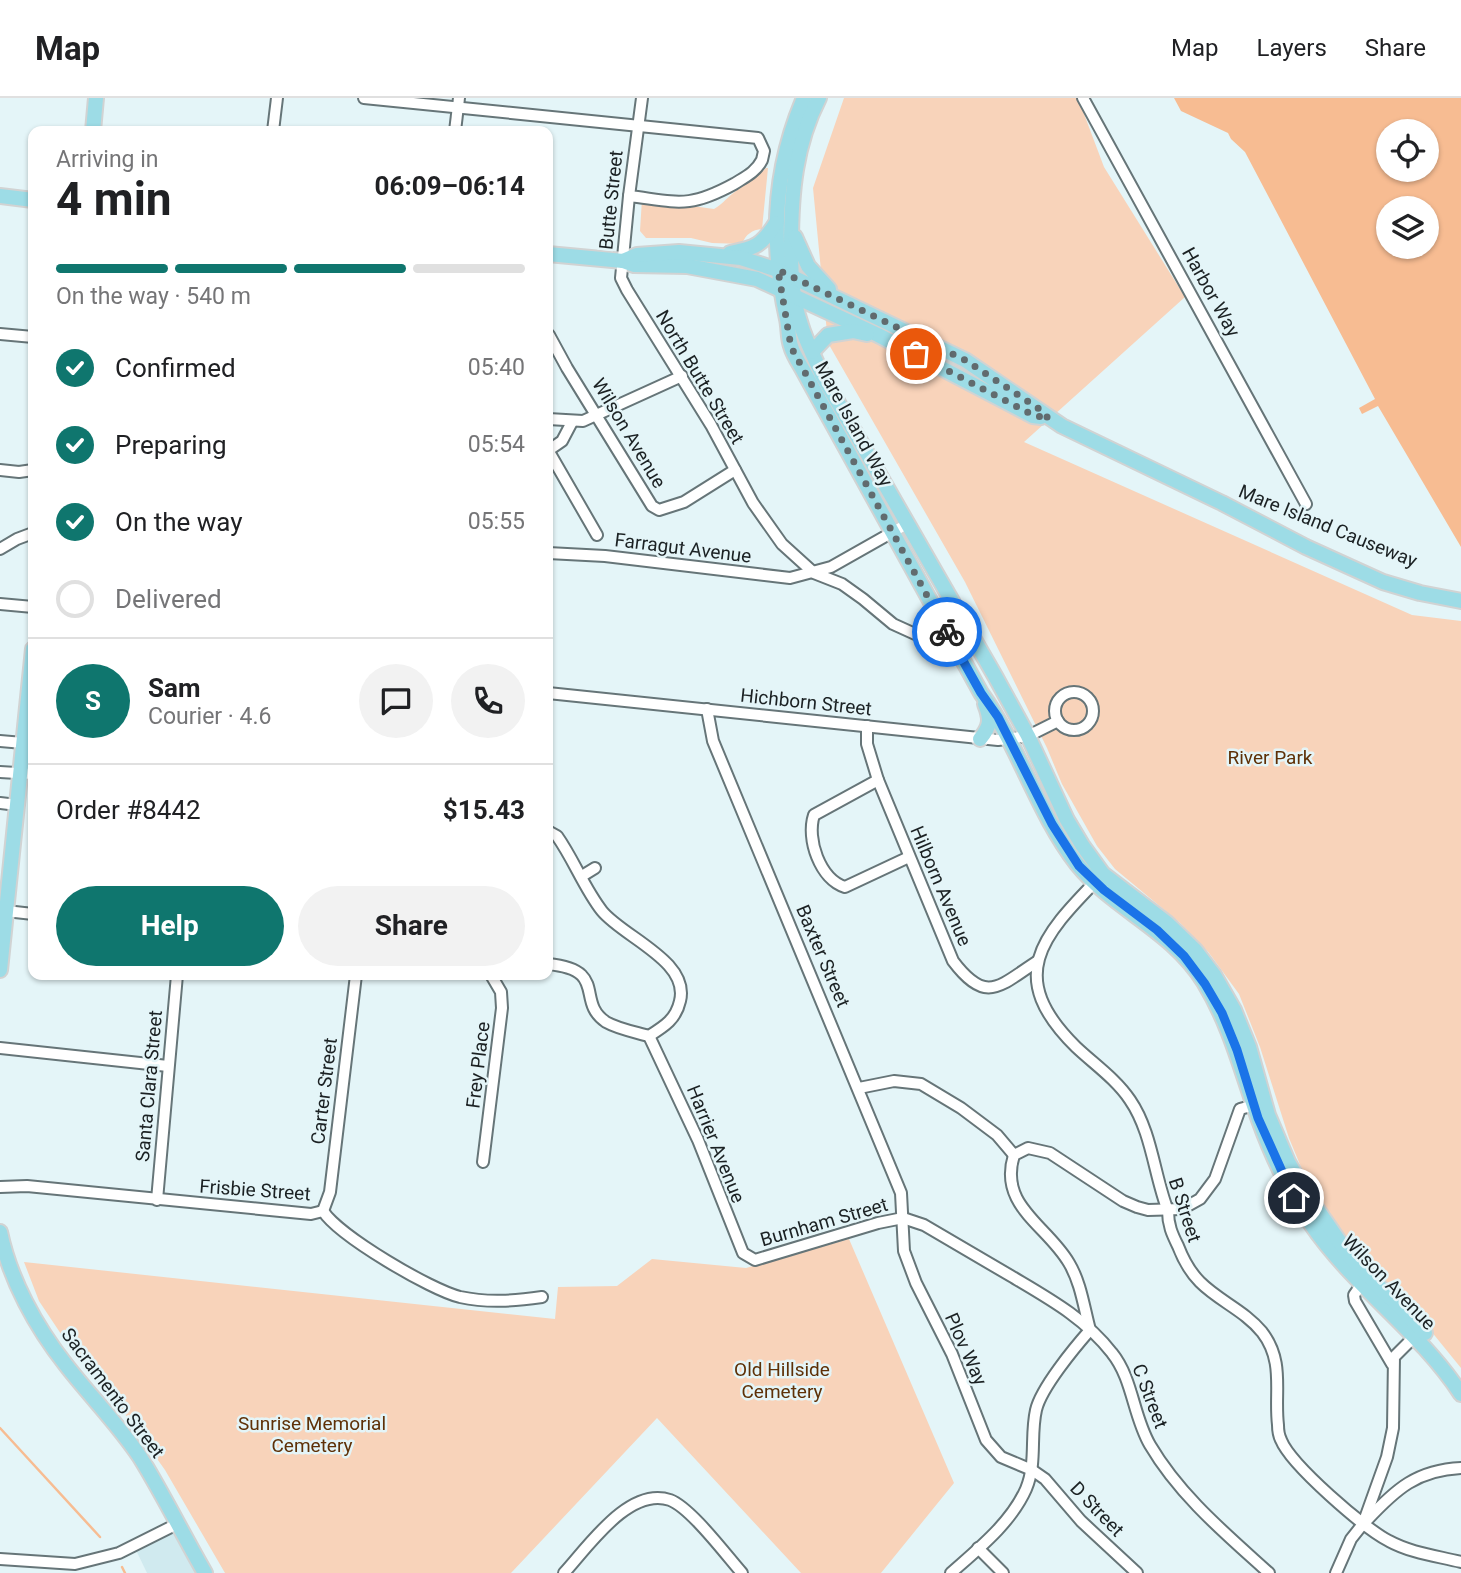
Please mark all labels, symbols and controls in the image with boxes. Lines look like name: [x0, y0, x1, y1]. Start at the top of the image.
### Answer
text: Map: [35, 29, 100, 68]
text: Map: [1171, 34, 1219, 62]
text: Layers: [1257, 34, 1327, 62]
text: Share: [1365, 34, 1426, 62]
map controls: [1376, 119, 1439, 259]
button: locate: [1376, 119, 1439, 182]
text: Arriving in: [56, 146, 159, 173]
street label: Butte Street: [594, 149, 628, 251]
text: 06:09–06:14: [375, 171, 525, 201]
text: 4 min: [56, 172, 172, 226]
button: layers: [1376, 196, 1439, 259]
street label: Harbor Way: [1177, 243, 1245, 341]
text: On the way · 540 m: [56, 283, 251, 310]
street label: North Butte Street: [651, 306, 749, 448]
pin: [886, 324, 946, 384]
icon: bag: [897, 335, 935, 373]
icon: check: [56, 349, 94, 387]
text: Confirmed: [115, 353, 236, 383]
text: 05:40: [468, 354, 525, 381]
street label: Mare Island Way: [810, 357, 898, 491]
street label: Wilson Avenue: [587, 374, 671, 492]
icon: check: [56, 426, 94, 464]
text: Preparing: [115, 430, 227, 460]
text: 05:54: [468, 431, 525, 458]
street label: Mare Island Causeway: [1235, 480, 1421, 572]
icon: check: [56, 503, 94, 541]
text: On the way: [115, 507, 243, 537]
text: 05:55: [468, 508, 525, 535]
street label: Farragut Avenue: [613, 528, 753, 568]
text: Delivered: [115, 584, 222, 614]
courier: [912, 597, 982, 667]
icon: bike: [928, 613, 966, 651]
button: chat: [359, 664, 433, 738]
button: phone: [451, 664, 525, 738]
text: Sam: [148, 673, 200, 703]
street label: Hichborn Street: [739, 684, 873, 720]
text: S: [85, 686, 101, 716]
text: Courier · 4.6: [148, 703, 271, 730]
park label: River Park: [1228, 746, 1313, 769]
text: Order #8442: [56, 795, 201, 825]
text: $15.43: [443, 795, 525, 825]
street label: Hilborn Avenue: [905, 823, 977, 949]
button: Help: [56, 886, 284, 966]
button: Share: [298, 886, 525, 966]
street label: Baxter Street: [791, 901, 855, 1011]
street label: Santa Clara Street: [131, 1009, 167, 1163]
street label: Frey Place: [461, 1020, 495, 1110]
street label: Carter Street: [306, 1036, 342, 1146]
street label: Harrier Avenue: [682, 1082, 750, 1206]
pin: [1264, 1168, 1324, 1228]
street label: Frisbie Street: [199, 1175, 311, 1205]
street label: B Street: [1164, 1175, 1206, 1245]
icon: home: [1275, 1179, 1313, 1217]
street label: Burnham Street: [758, 1193, 890, 1251]
street label: Wilson Avenue: [1338, 1229, 1440, 1335]
street label: Plov Way: [940, 1309, 992, 1389]
street label: Sacramento Street: [57, 1323, 169, 1463]
park label: Old Hillside Cemetery: [734, 1358, 830, 1403]
street label: C Street: [1127, 1361, 1173, 1431]
park label: Sunrise Memorial Cemetery: [238, 1412, 386, 1457]
street label: D Street: [1065, 1477, 1129, 1541]

